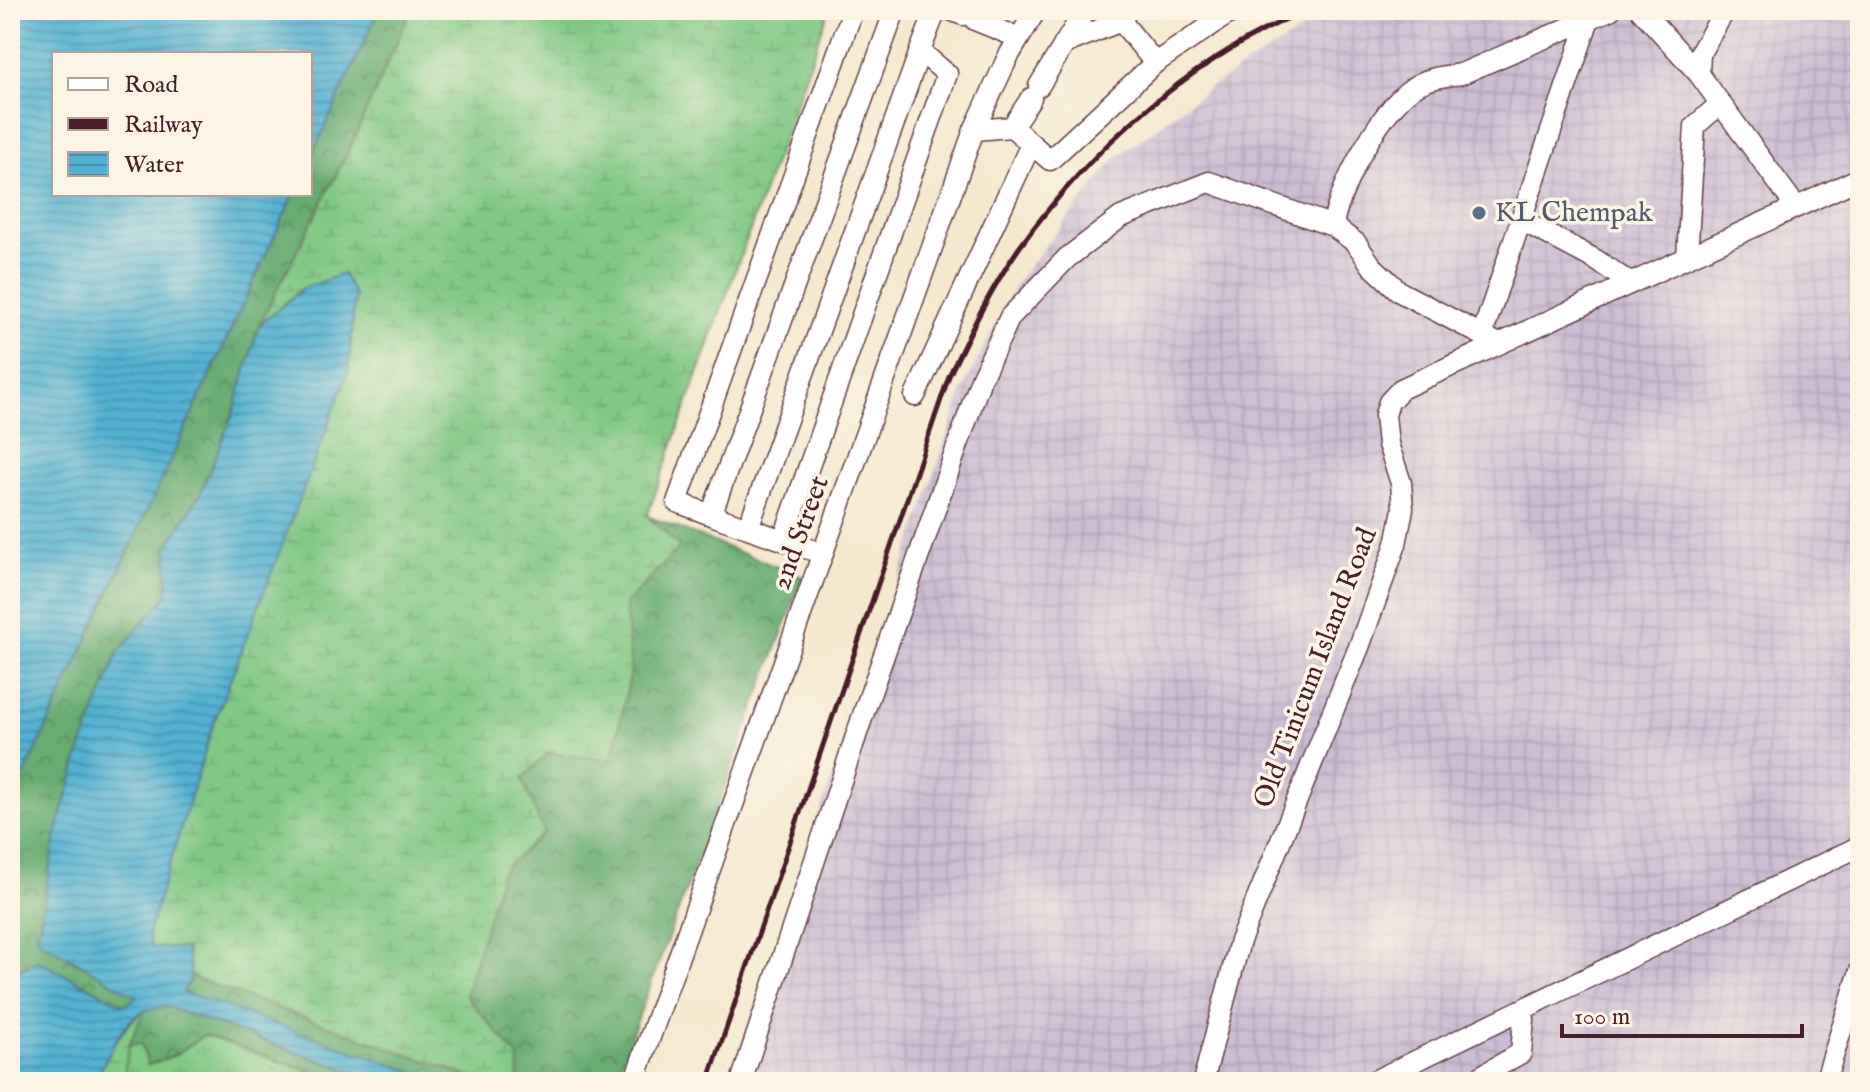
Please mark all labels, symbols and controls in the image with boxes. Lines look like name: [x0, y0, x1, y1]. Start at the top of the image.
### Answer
legend: [52, 52, 312, 196]
text: Road: [124, 70, 178, 101]
text: Railway: [124, 110, 203, 141]
text: Water: [124, 150, 184, 181]
place label: KL Chempak: [1495, 196, 1654, 231]
marker: KL Chempak: [1470, 204, 1488, 222]
street label: 2nd Street: [764, 471, 838, 595]
street label: Old Tinicum Island Road: [1246, 523, 1386, 813]
scale bar: [1562, 988, 1802, 1038]
text: 100 m: [1574, 1002, 1630, 1033]

